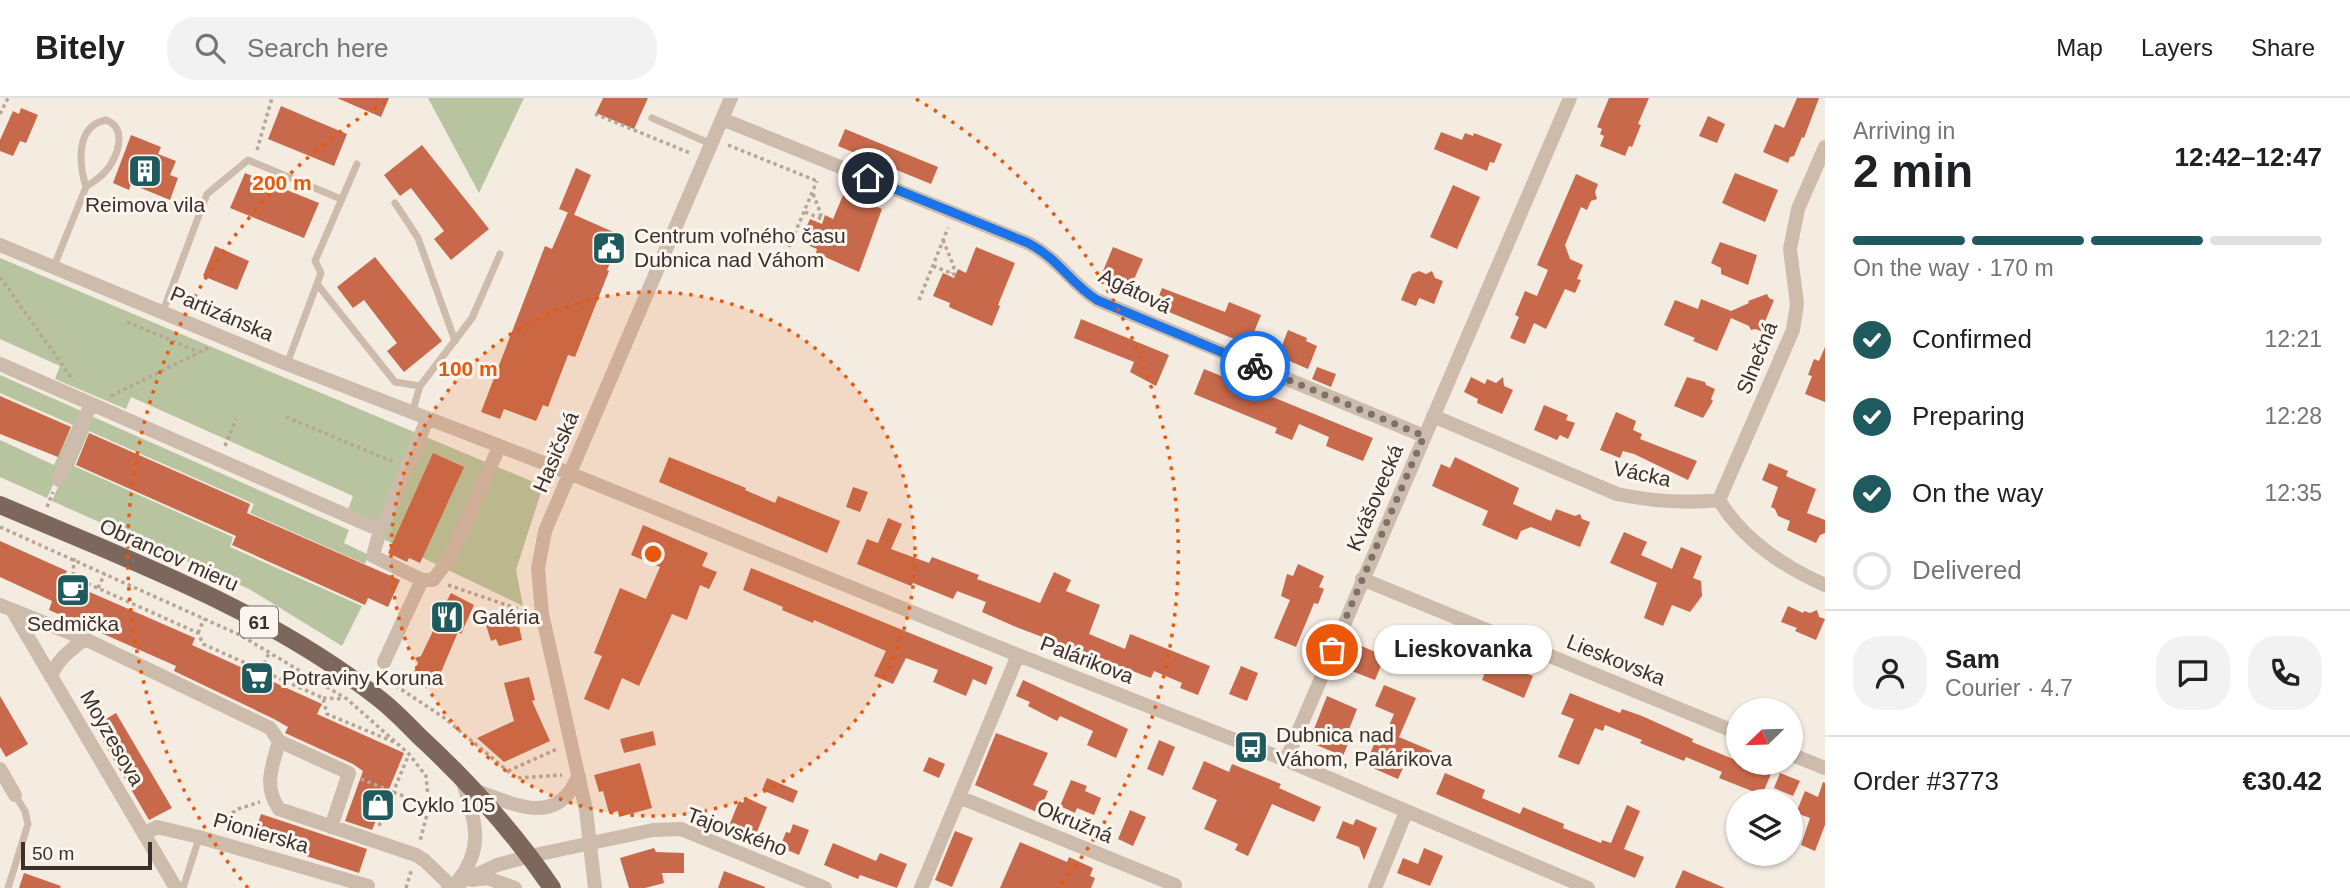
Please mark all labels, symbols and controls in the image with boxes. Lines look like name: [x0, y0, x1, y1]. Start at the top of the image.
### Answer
search box: [167, 17, 657, 80]
text: Bitely: [35, 29, 125, 66]
icon: search: [191, 29, 229, 67]
text: Search here: [247, 33, 389, 63]
text: Map: [2056, 34, 2103, 61]
text: Layers: [2141, 34, 2213, 61]
text: Share: [2251, 34, 2315, 61]
text: Arriving in: [1853, 118, 1955, 144]
text: 12:42–12:47: [2175, 142, 2322, 172]
text: 2 min: [1853, 145, 1973, 197]
pin: [838, 148, 898, 208]
building icon: Reimova vila: [126, 152, 164, 190]
icon: home: [849, 159, 887, 197]
text: 200 m: [252, 171, 312, 194]
place label: Reimova vila: [85, 193, 205, 216]
place label: Centrum voľného času Dubnica nad Váhom: [634, 224, 846, 271]
public building icon: Centrum voľného času Dubnica nad Váhom: [590, 229, 628, 267]
text: On the way · 170 m: [1853, 255, 2054, 281]
street label: Agátová: [1096, 263, 1175, 318]
street label: Partizánska: [167, 282, 277, 346]
street label: Slnečná: [1732, 318, 1782, 397]
icon: check: [1853, 321, 1891, 359]
text: Confirmed: [1912, 324, 2032, 354]
text: 12:21: [2264, 326, 2322, 352]
courier: [1220, 331, 1290, 401]
icon: bike: [1236, 347, 1274, 385]
text: 100 m: [438, 357, 498, 380]
icon: check: [1853, 398, 1891, 436]
text: Preparing: [1912, 401, 2025, 431]
text: 12:28: [2264, 403, 2322, 429]
street label: Hasičská: [528, 408, 583, 496]
street label: Kvášovecká: [1342, 441, 1407, 554]
street label: Vácka: [1611, 456, 1673, 491]
icon: check: [1853, 475, 1891, 513]
text: On the way: [1912, 478, 2044, 508]
text: 12:35: [2264, 480, 2322, 506]
street label: Obrancov mieru: [96, 514, 242, 595]
centre of rings: [641, 542, 665, 566]
text: Delivered: [1912, 555, 2022, 585]
cafe icon: Sedmička: [54, 571, 92, 609]
restaurant icon: Galéria: [428, 598, 466, 636]
place label: Galéria: [472, 605, 540, 628]
road number: 61: [240, 607, 278, 638]
place label: Sedmička: [27, 612, 119, 635]
pin: [1302, 620, 1362, 680]
callout: Lieskovanka: [1374, 626, 1552, 674]
street label: Lieskovska: [1564, 629, 1669, 690]
street label: Palárikova: [1037, 631, 1137, 688]
icon: bag: [1313, 631, 1351, 669]
text: Lieskovanka: [1394, 636, 1532, 662]
button: person: [1853, 636, 1927, 710]
button: chat: [2156, 636, 2230, 710]
button: phone: [2248, 636, 2322, 710]
text: Sam: [1945, 644, 2000, 674]
supermarket icon: Potraviny Koruna: [238, 659, 276, 697]
place label: Potraviny Koruna: [282, 666, 443, 689]
text: Courier · 4.7: [1945, 675, 2073, 701]
street label: Moyzesova: [76, 686, 149, 790]
north arrow: [1726, 698, 1802, 775]
map controls: [1726, 698, 1803, 866]
place label: Dubnica nad Váhom, Palárikova: [1276, 723, 1453, 770]
bus stop icon: Dubnica nad Váhom, Palárikova: [1232, 728, 1270, 766]
text: Order #3773: [1853, 766, 1999, 796]
text: €30.42: [2242, 766, 2322, 796]
shop icon: Cyklo 105: [359, 786, 397, 824]
button: layers: [1726, 789, 1803, 866]
place label: Cyklo 105: [402, 793, 495, 816]
street label: Okružná: [1034, 796, 1117, 847]
street label: Tajovského: [684, 803, 790, 860]
street label: Pionierska: [211, 808, 312, 857]
scale bar: [21, 839, 152, 871]
text: 50 m: [32, 843, 74, 864]

